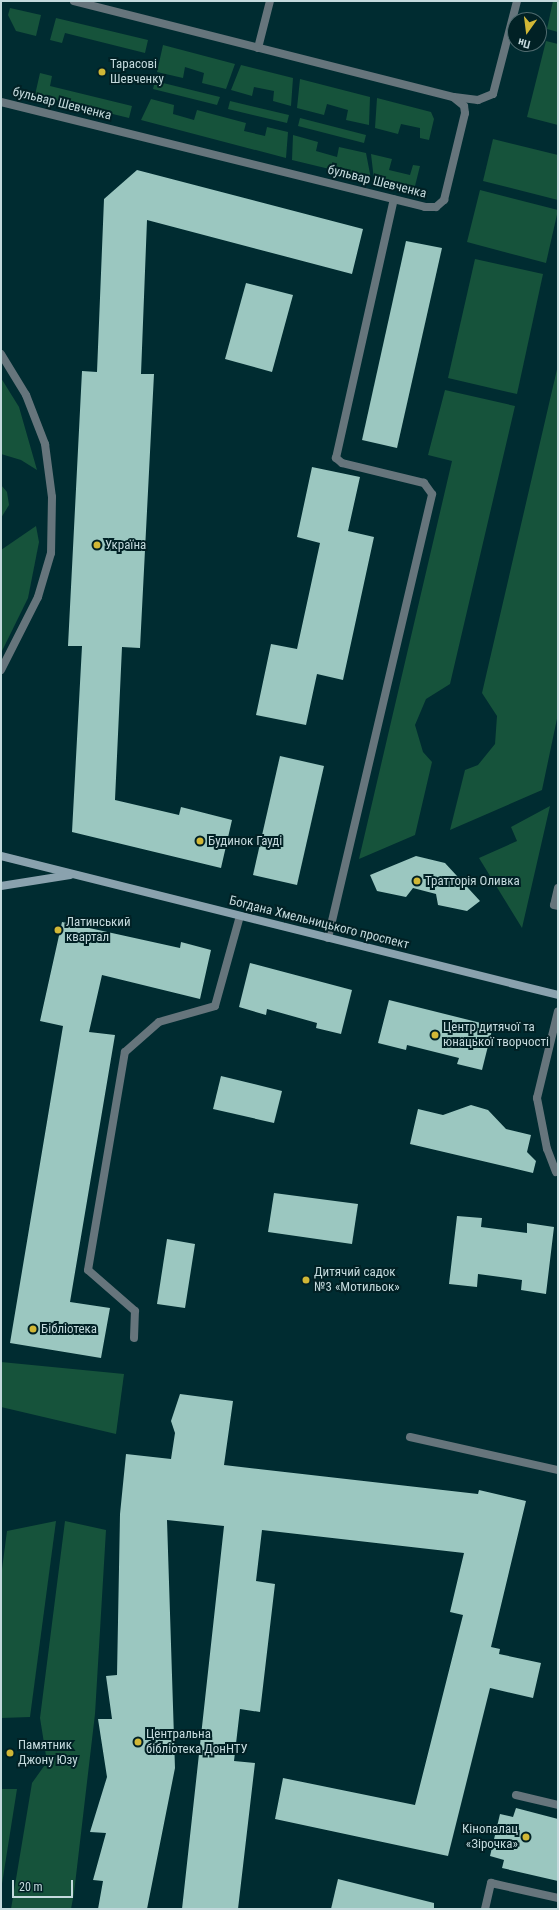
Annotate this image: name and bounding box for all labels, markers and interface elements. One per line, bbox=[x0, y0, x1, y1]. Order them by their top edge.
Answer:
north arrow bbox=[507, 12, 547, 52]
text: Пн bbox=[517, 35, 532, 51]
place label: Тарасові Шевченку bbox=[110, 57, 164, 88]
marker: Тарасові Шевченку bbox=[97, 67, 107, 77]
street label: бульвар Шевченка bbox=[11, 84, 113, 124]
street label: бульвар Шевченка bbox=[326, 162, 428, 202]
place label: Україна bbox=[105, 537, 146, 553]
marker: Україна bbox=[92, 540, 102, 550]
place label: Будинок Гауді bbox=[208, 833, 282, 849]
marker: Будинок Гауді bbox=[195, 836, 205, 846]
place label: Тратторія Оливка bbox=[425, 873, 520, 889]
marker: Тратторія Оливка bbox=[412, 876, 422, 886]
street label: Богдана Хмельницького проспект bbox=[227, 893, 411, 953]
place label: Латинський квартал bbox=[66, 915, 131, 946]
marker: Латинський квартал bbox=[53, 925, 63, 935]
place label: Центр дитячої та юнацької творчості bbox=[443, 1020, 549, 1051]
marker: Центр дитячої та юнацької творчості bbox=[430, 1030, 440, 1040]
place label: Дитячий садок №3 «Мотильок» bbox=[314, 1265, 400, 1296]
marker: Дитячий садок №3 «Мотильок» bbox=[301, 1275, 311, 1285]
place label: Бібліотека bbox=[41, 1321, 97, 1337]
marker: Бібліотека bbox=[28, 1324, 38, 1334]
place label: Центральна бібліотека ДонНТУ bbox=[146, 1727, 248, 1758]
marker: Центральна бібліотека ДонНТУ bbox=[133, 1737, 143, 1747]
place label: Памятник Джону Юзу bbox=[18, 1738, 78, 1769]
marker: Памятник Джону Юзу bbox=[5, 1748, 15, 1758]
place label: Кінопалац «Зірочка» bbox=[462, 1822, 518, 1853]
marker: Кінопалац «Зірочка» bbox=[521, 1832, 531, 1842]
scale bar bbox=[14, 1872, 75, 1898]
text: 20 m bbox=[19, 1880, 43, 1894]

